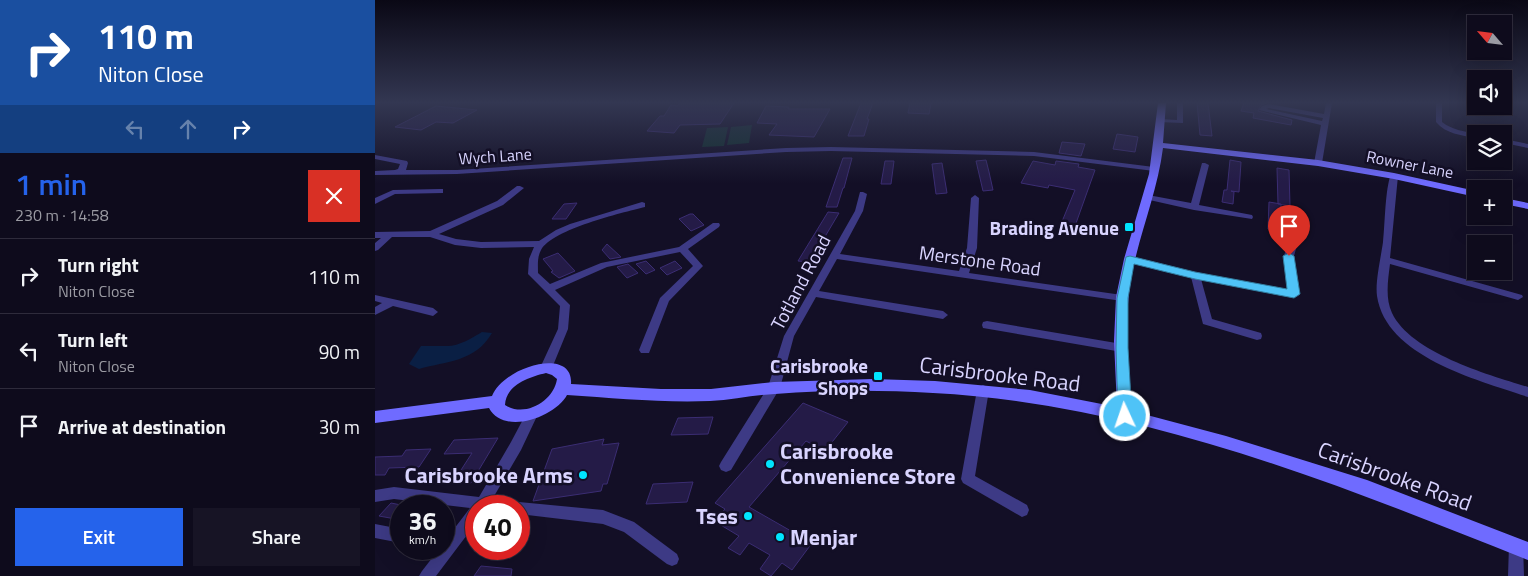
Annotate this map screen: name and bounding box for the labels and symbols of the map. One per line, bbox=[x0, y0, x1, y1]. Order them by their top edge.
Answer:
north arrow bbox=[1467, 15, 1513, 60]
street label: Wych Lane bbox=[458, 141, 532, 171]
street label: Rowner Lane bbox=[1364, 144, 1456, 184]
pin bbox=[1268, 205, 1310, 256]
place label: Brading Avenue bbox=[990, 213, 1119, 242]
marker: Brading Avenue bbox=[1123, 221, 1135, 233]
street label: Totland Road bbox=[763, 229, 837, 335]
street label: Merstone Road bbox=[917, 237, 1043, 283]
street label: Carisbrooke Road bbox=[918, 347, 1082, 401]
place label: Carisbrooke Shops bbox=[770, 351, 868, 402]
marker: Carisbrooke Shops bbox=[872, 370, 884, 382]
position arrow bbox=[1098, 389, 1150, 441]
street label: Carisbrooke Road bbox=[1313, 432, 1477, 520]
place label: Carisbrooke Convenience Store bbox=[780, 434, 956, 493]
place label: Carisbrooke Arms bbox=[405, 458, 573, 492]
marker: Carisbrooke Convenience Store bbox=[764, 458, 776, 470]
marker: Carisbrooke Arms bbox=[577, 469, 589, 481]
speed limit sign: 40 bbox=[465, 495, 530, 560]
place label: Tses bbox=[696, 499, 738, 533]
marker: Tses bbox=[742, 510, 754, 522]
place label: Menjar bbox=[790, 520, 857, 554]
marker: Menjar bbox=[774, 531, 786, 543]

